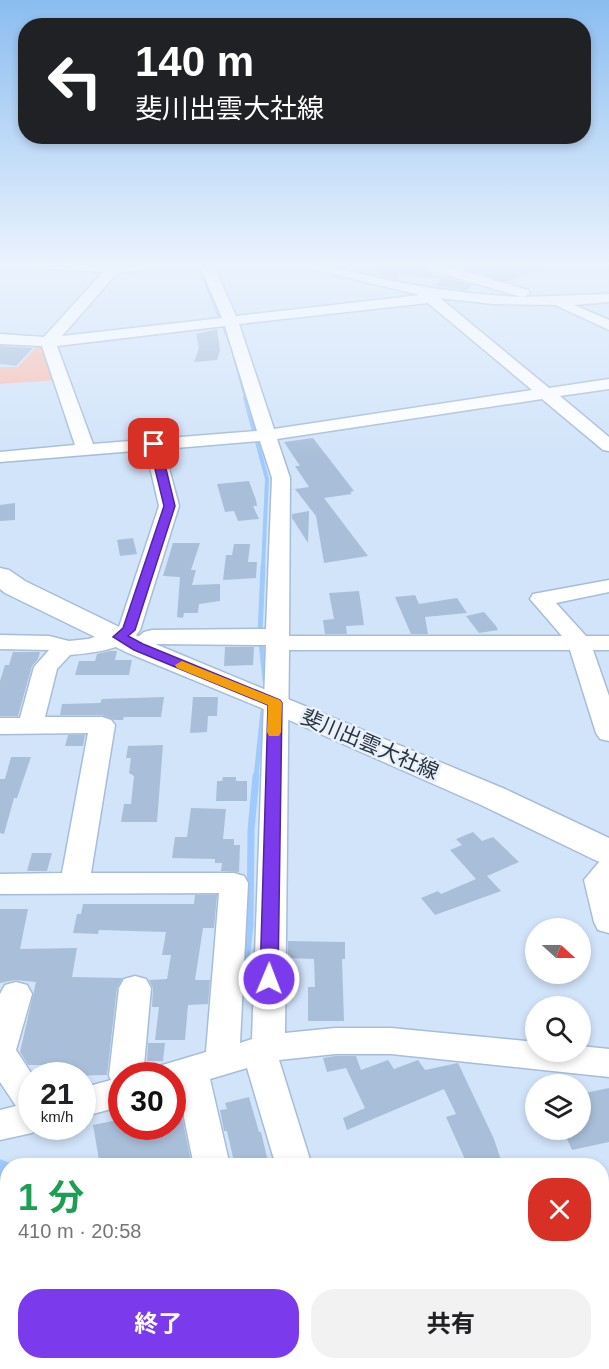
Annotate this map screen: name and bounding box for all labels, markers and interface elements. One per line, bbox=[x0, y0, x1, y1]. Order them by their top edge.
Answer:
text: 140 m bbox=[135, 38, 254, 85]
icon: left bbox=[36, 42, 114, 120]
text: 斐川出雲大社線 bbox=[135, 94, 324, 124]
pin bbox=[128, 418, 179, 469]
icon: arrive bbox=[137, 427, 170, 460]
street label: 斐川出雲大社線 bbox=[298, 705, 442, 783]
north arrow bbox=[525, 918, 591, 984]
map controls bbox=[525, 918, 591, 1140]
position arrow bbox=[237, 947, 301, 1011]
button: search bbox=[525, 996, 591, 1062]
speed limit sign: 30 bbox=[108, 1062, 186, 1140]
button: layers bbox=[525, 1074, 591, 1140]
text: 21 bbox=[40, 1077, 74, 1110]
text: km/h bbox=[41, 1108, 73, 1125]
text: 1 分 bbox=[18, 1177, 84, 1218]
button: close bbox=[528, 1178, 591, 1241]
text: 410 m · 20:58 bbox=[18, 1220, 141, 1242]
button: 終了 bbox=[18, 1289, 299, 1358]
button: 共有 bbox=[311, 1289, 591, 1358]

